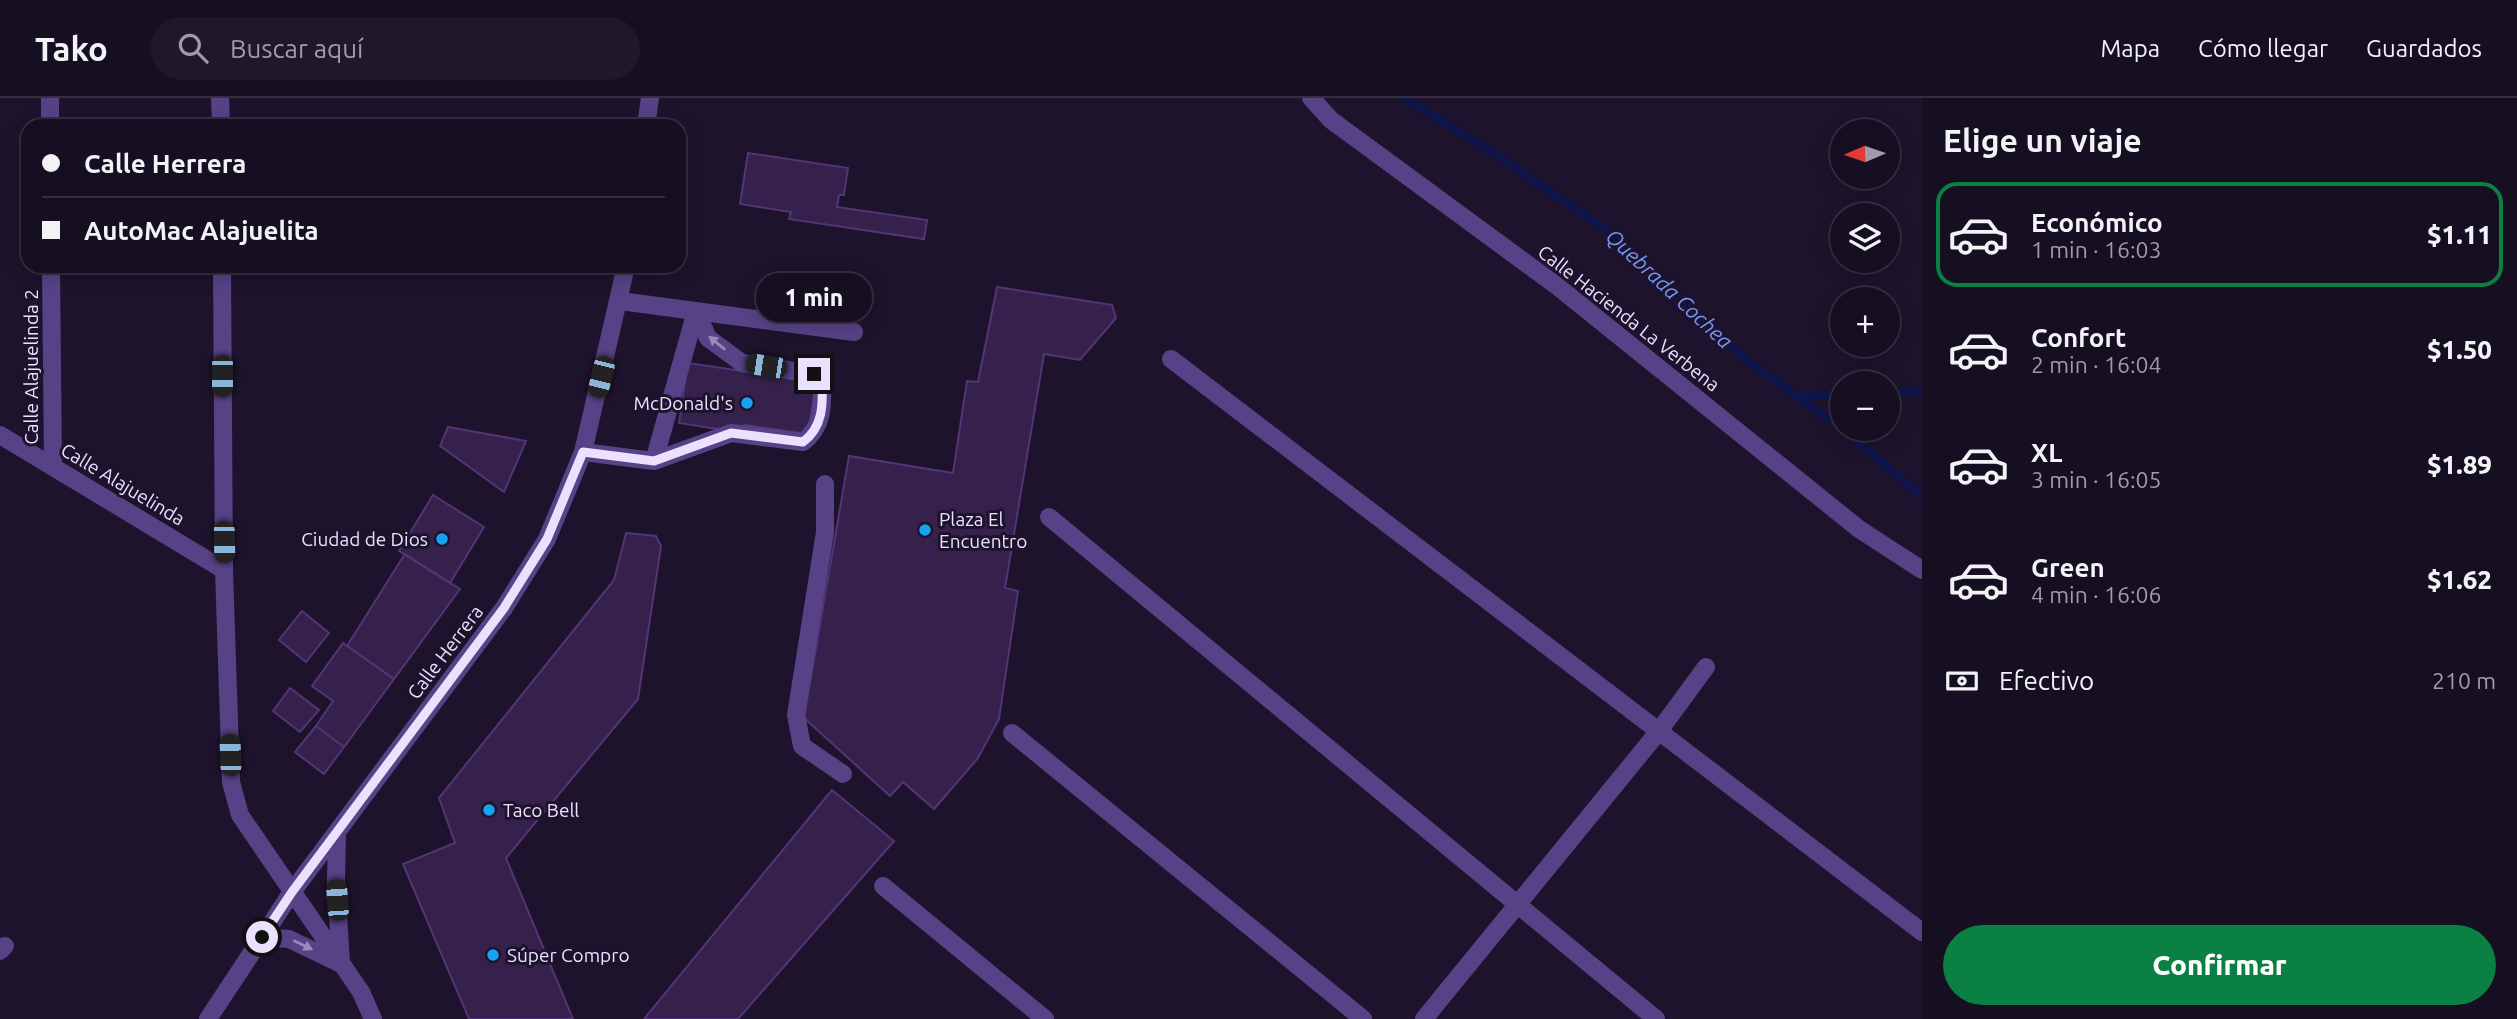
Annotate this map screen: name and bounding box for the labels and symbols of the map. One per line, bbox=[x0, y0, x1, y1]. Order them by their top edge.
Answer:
north arrow bbox=[1830, 119, 1900, 189]
water label: Quebrada Cochea bbox=[1601, 224, 1738, 354]
street label: Calle Hacienda La Verbena bbox=[1534, 240, 1724, 396]
callout: 1 min bbox=[756, 272, 872, 322]
street label: Calle Alajuelinda 2 bbox=[20, 289, 42, 445]
one-way arrow bbox=[708, 336, 725, 351]
car bbox=[744, 352, 789, 380]
car bbox=[586, 354, 617, 400]
car bbox=[212, 355, 233, 397]
route end bbox=[798, 358, 830, 390]
place label: McDonald's bbox=[634, 392, 733, 414]
marker: McDonald's bbox=[739, 395, 755, 411]
street label: Calle Alajuelinda bbox=[57, 438, 189, 530]
place label: Plaza El Encuentro bbox=[939, 508, 1027, 552]
car bbox=[214, 521, 235, 563]
marker: Plaza El Encuentro bbox=[917, 522, 933, 538]
place label: Ciudad de Dios bbox=[301, 528, 428, 550]
marker: Ciudad de Dios bbox=[434, 531, 450, 547]
street label: Calle Herrera bbox=[403, 601, 487, 703]
car bbox=[219, 734, 242, 776]
place label: Taco Bell bbox=[503, 799, 579, 821]
marker: Taco Bell bbox=[481, 802, 497, 818]
car bbox=[326, 878, 349, 922]
route start bbox=[246, 921, 278, 953]
one-way arrow bbox=[293, 940, 313, 951]
place label: Súper Compro bbox=[507, 944, 630, 966]
marker: Súper Compro bbox=[485, 947, 501, 963]

